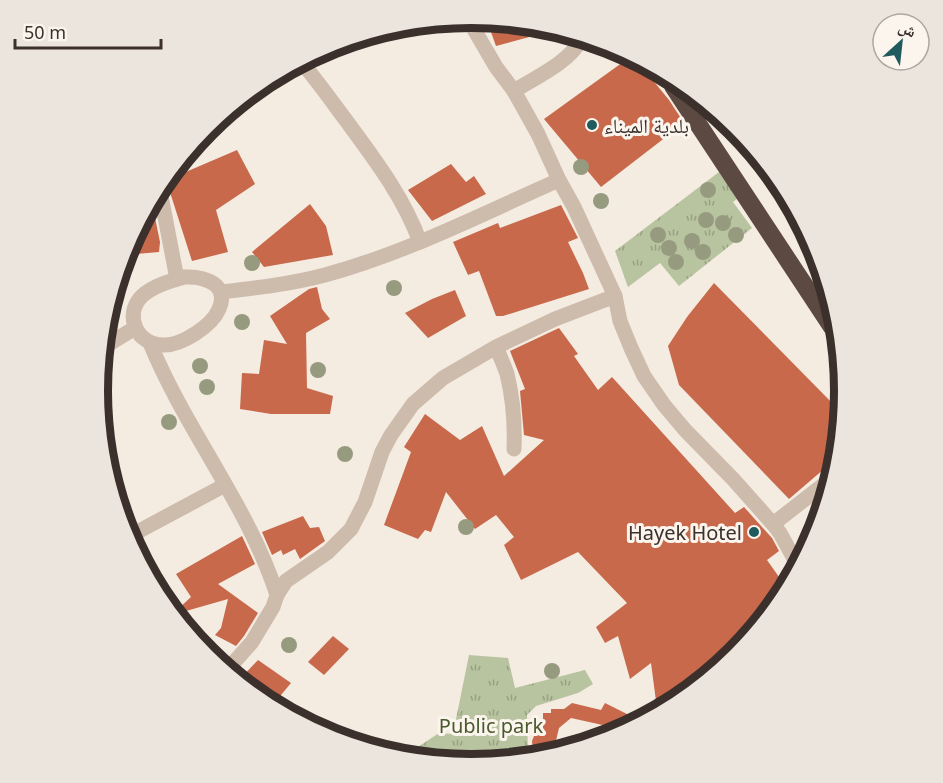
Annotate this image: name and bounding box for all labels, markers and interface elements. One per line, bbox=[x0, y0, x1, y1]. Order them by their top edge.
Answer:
scale bar bbox=[15, 12, 160, 50]
north arrow bbox=[871, 12, 931, 72]
text: ش bbox=[895, 15, 920, 42]
text: 50 m bbox=[24, 20, 66, 44]
place label: بلدية الميناء bbox=[604, 112, 689, 139]
marker: بلدية الميناء bbox=[585, 118, 599, 132]
place label: Hayek Hotel bbox=[628, 519, 742, 546]
marker: Hayek Hotel bbox=[747, 525, 761, 539]
park label: Public park bbox=[439, 712, 543, 739]

